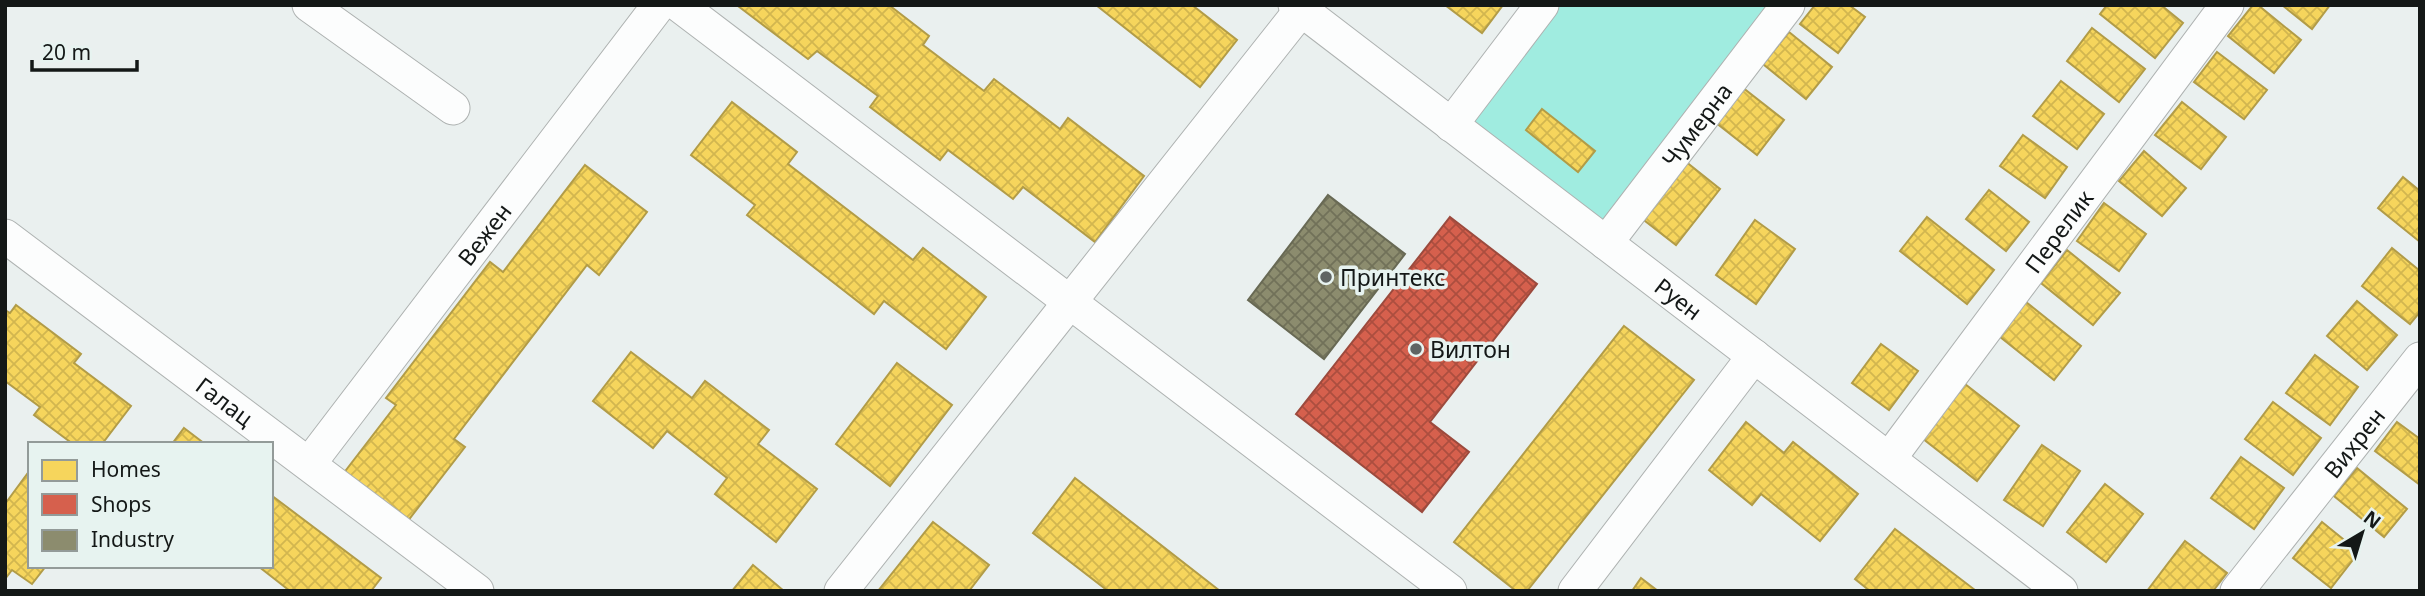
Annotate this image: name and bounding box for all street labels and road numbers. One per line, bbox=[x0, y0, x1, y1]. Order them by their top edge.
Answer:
street label: Чумерна bbox=[1654, 76, 1739, 173]
street label: Перелик bbox=[2017, 182, 2101, 279]
street label: Вежен bbox=[450, 196, 518, 272]
street label: Руен bbox=[1648, 270, 1709, 327]
street label: Галац bbox=[190, 369, 260, 433]
street label: Вихрен bbox=[2316, 401, 2392, 485]

